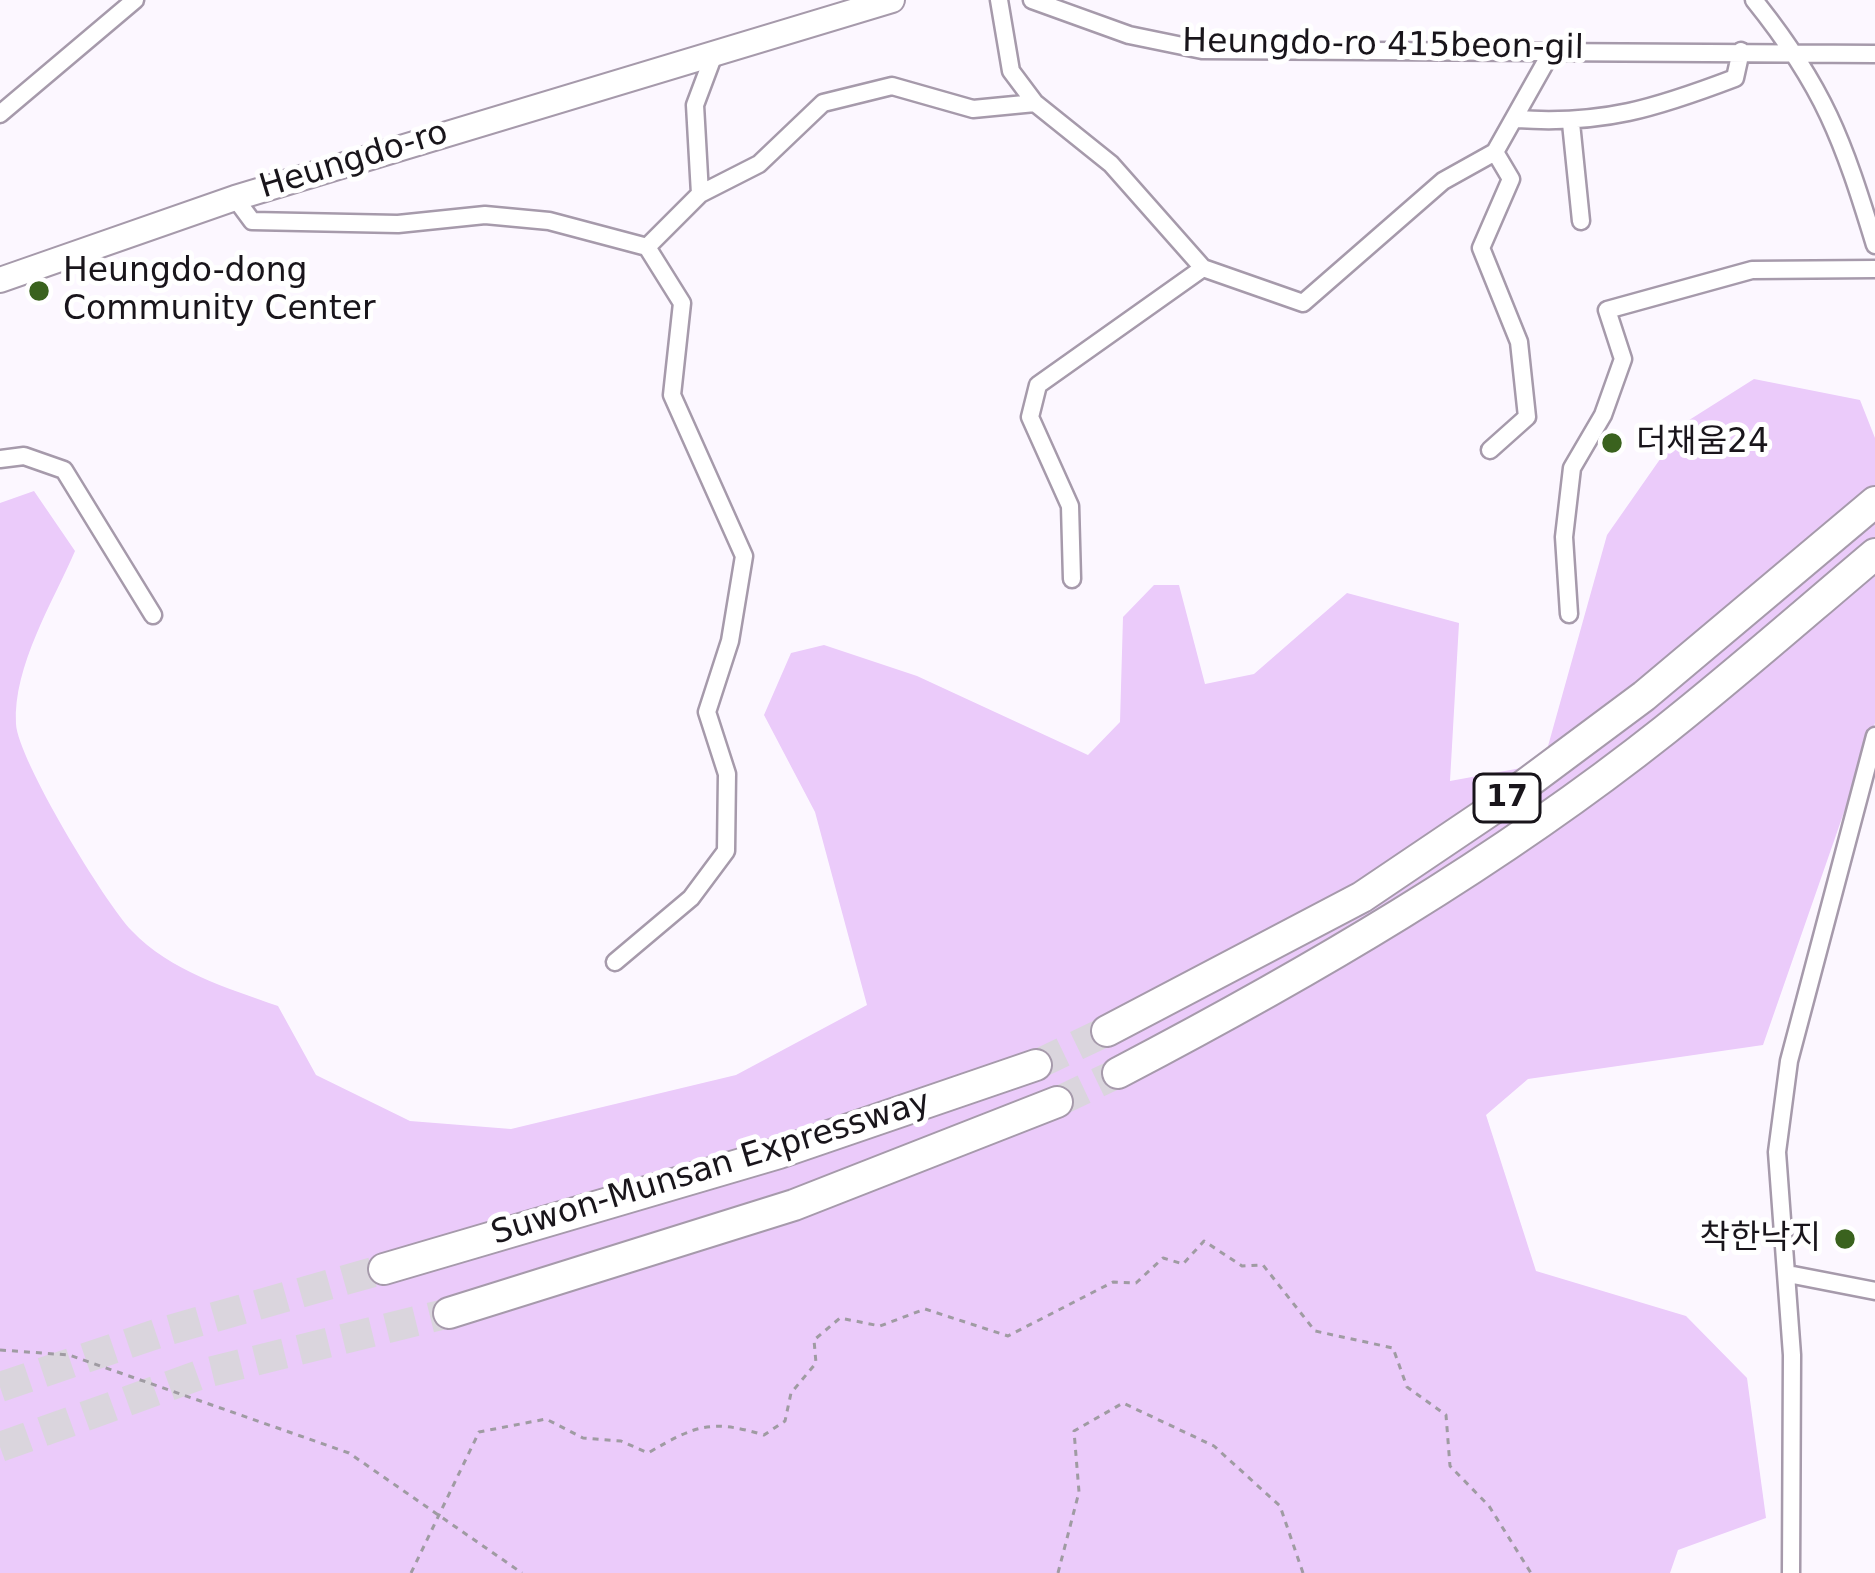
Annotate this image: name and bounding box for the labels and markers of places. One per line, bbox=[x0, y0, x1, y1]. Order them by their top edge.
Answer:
place label: Heungdo-dong Community Center bbox=[63, 252, 376, 330]
marker: Heungdo-dong Community Center bbox=[26, 278, 52, 304]
place label: 더채움24 bbox=[1636, 423, 1769, 463]
marker: 더채움24 bbox=[1599, 430, 1625, 456]
place label: 착한낙지 bbox=[1700, 1219, 1821, 1259]
marker: 착한낙지 bbox=[1832, 1226, 1858, 1252]

